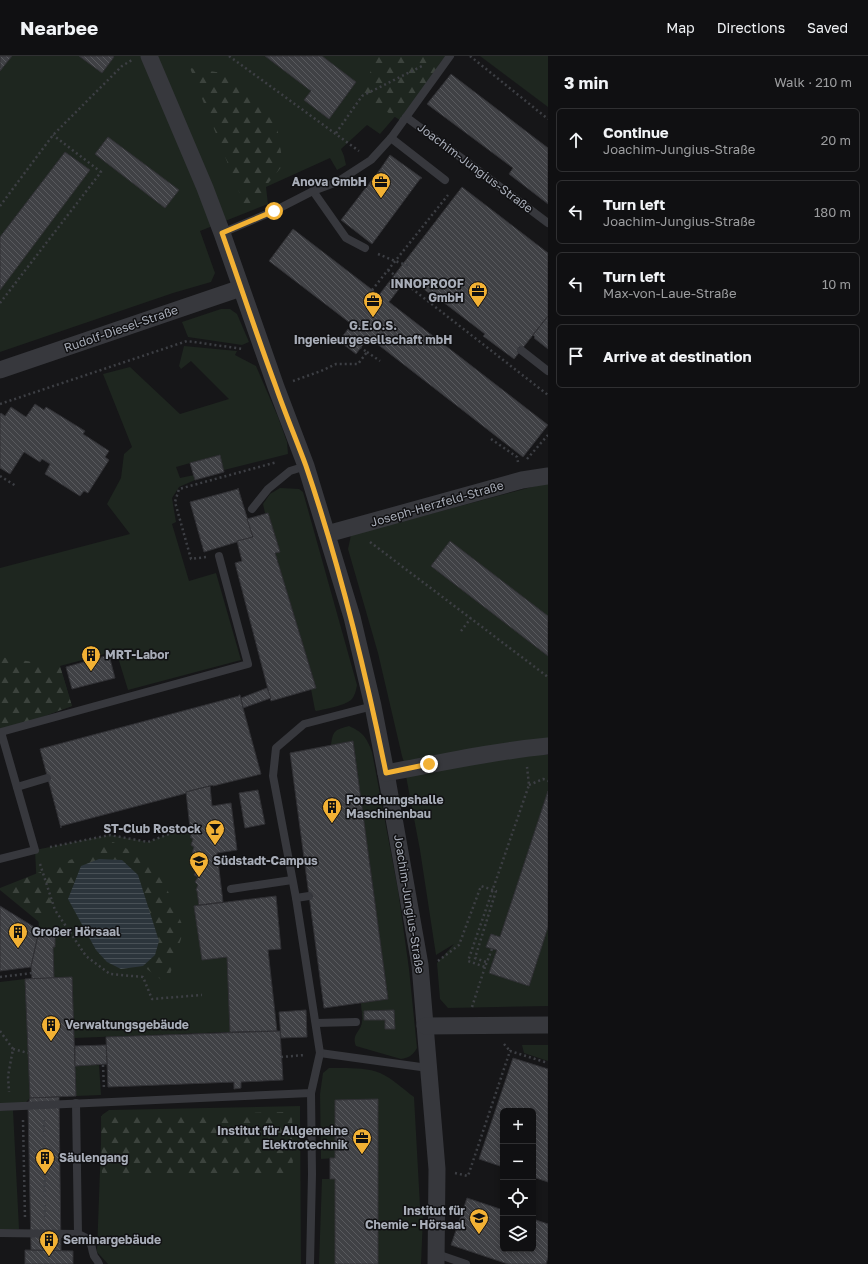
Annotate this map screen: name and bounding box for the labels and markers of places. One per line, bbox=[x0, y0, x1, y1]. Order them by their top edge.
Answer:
office icon: Anova GmbH bbox=[370, 171, 392, 199]
place label: Anova GmbH bbox=[292, 174, 367, 189]
place label: INNOPROOF GmbH bbox=[390, 276, 464, 305]
office icon: INNOPROOF GmbH bbox=[467, 280, 489, 308]
office icon: G.E.O.S. Ingenieurgesellschaft mbH bbox=[362, 290, 384, 318]
place label: G.E.O.S. Ingenieurgesellschaft mbH bbox=[294, 318, 452, 347]
building icon: MRT-Labor bbox=[80, 644, 102, 672]
place label: MRT-Labor bbox=[105, 647, 169, 662]
place label: Forschungshalle Maschinenbau bbox=[346, 792, 444, 821]
building icon: Forschungshalle Maschinenbau bbox=[321, 796, 343, 824]
bar icon: ST-Club Rostock bbox=[204, 818, 226, 846]
place label: ST-Club Rostock bbox=[103, 821, 201, 836]
school or university icon: Südstadt-Campus bbox=[188, 850, 210, 878]
place label: Südstadt-Campus bbox=[213, 853, 318, 868]
building icon: Großer Hörsaal bbox=[7, 921, 29, 949]
place label: Großer Hörsaal bbox=[32, 924, 120, 939]
building icon: Verwaltungsgebäude bbox=[40, 1014, 62, 1042]
place label: Verwaltungsgebäude bbox=[65, 1017, 189, 1032]
place label: Institut für Allgemeine Elektrotechnik bbox=[217, 1123, 348, 1152]
office icon: Institut für Allgemeine Elektrotechnik bbox=[351, 1127, 373, 1155]
building icon: Säulengang bbox=[34, 1147, 56, 1175]
place label: Säulengang bbox=[59, 1150, 128, 1165]
place label: Institut für Chemie - Hörsaal bbox=[365, 1203, 465, 1232]
school or university icon: Institut für Chemie - Hörsaal bbox=[468, 1207, 490, 1235]
building icon: Seminargebäude bbox=[38, 1229, 60, 1257]
place label: Seminargebäude bbox=[63, 1232, 161, 1247]

